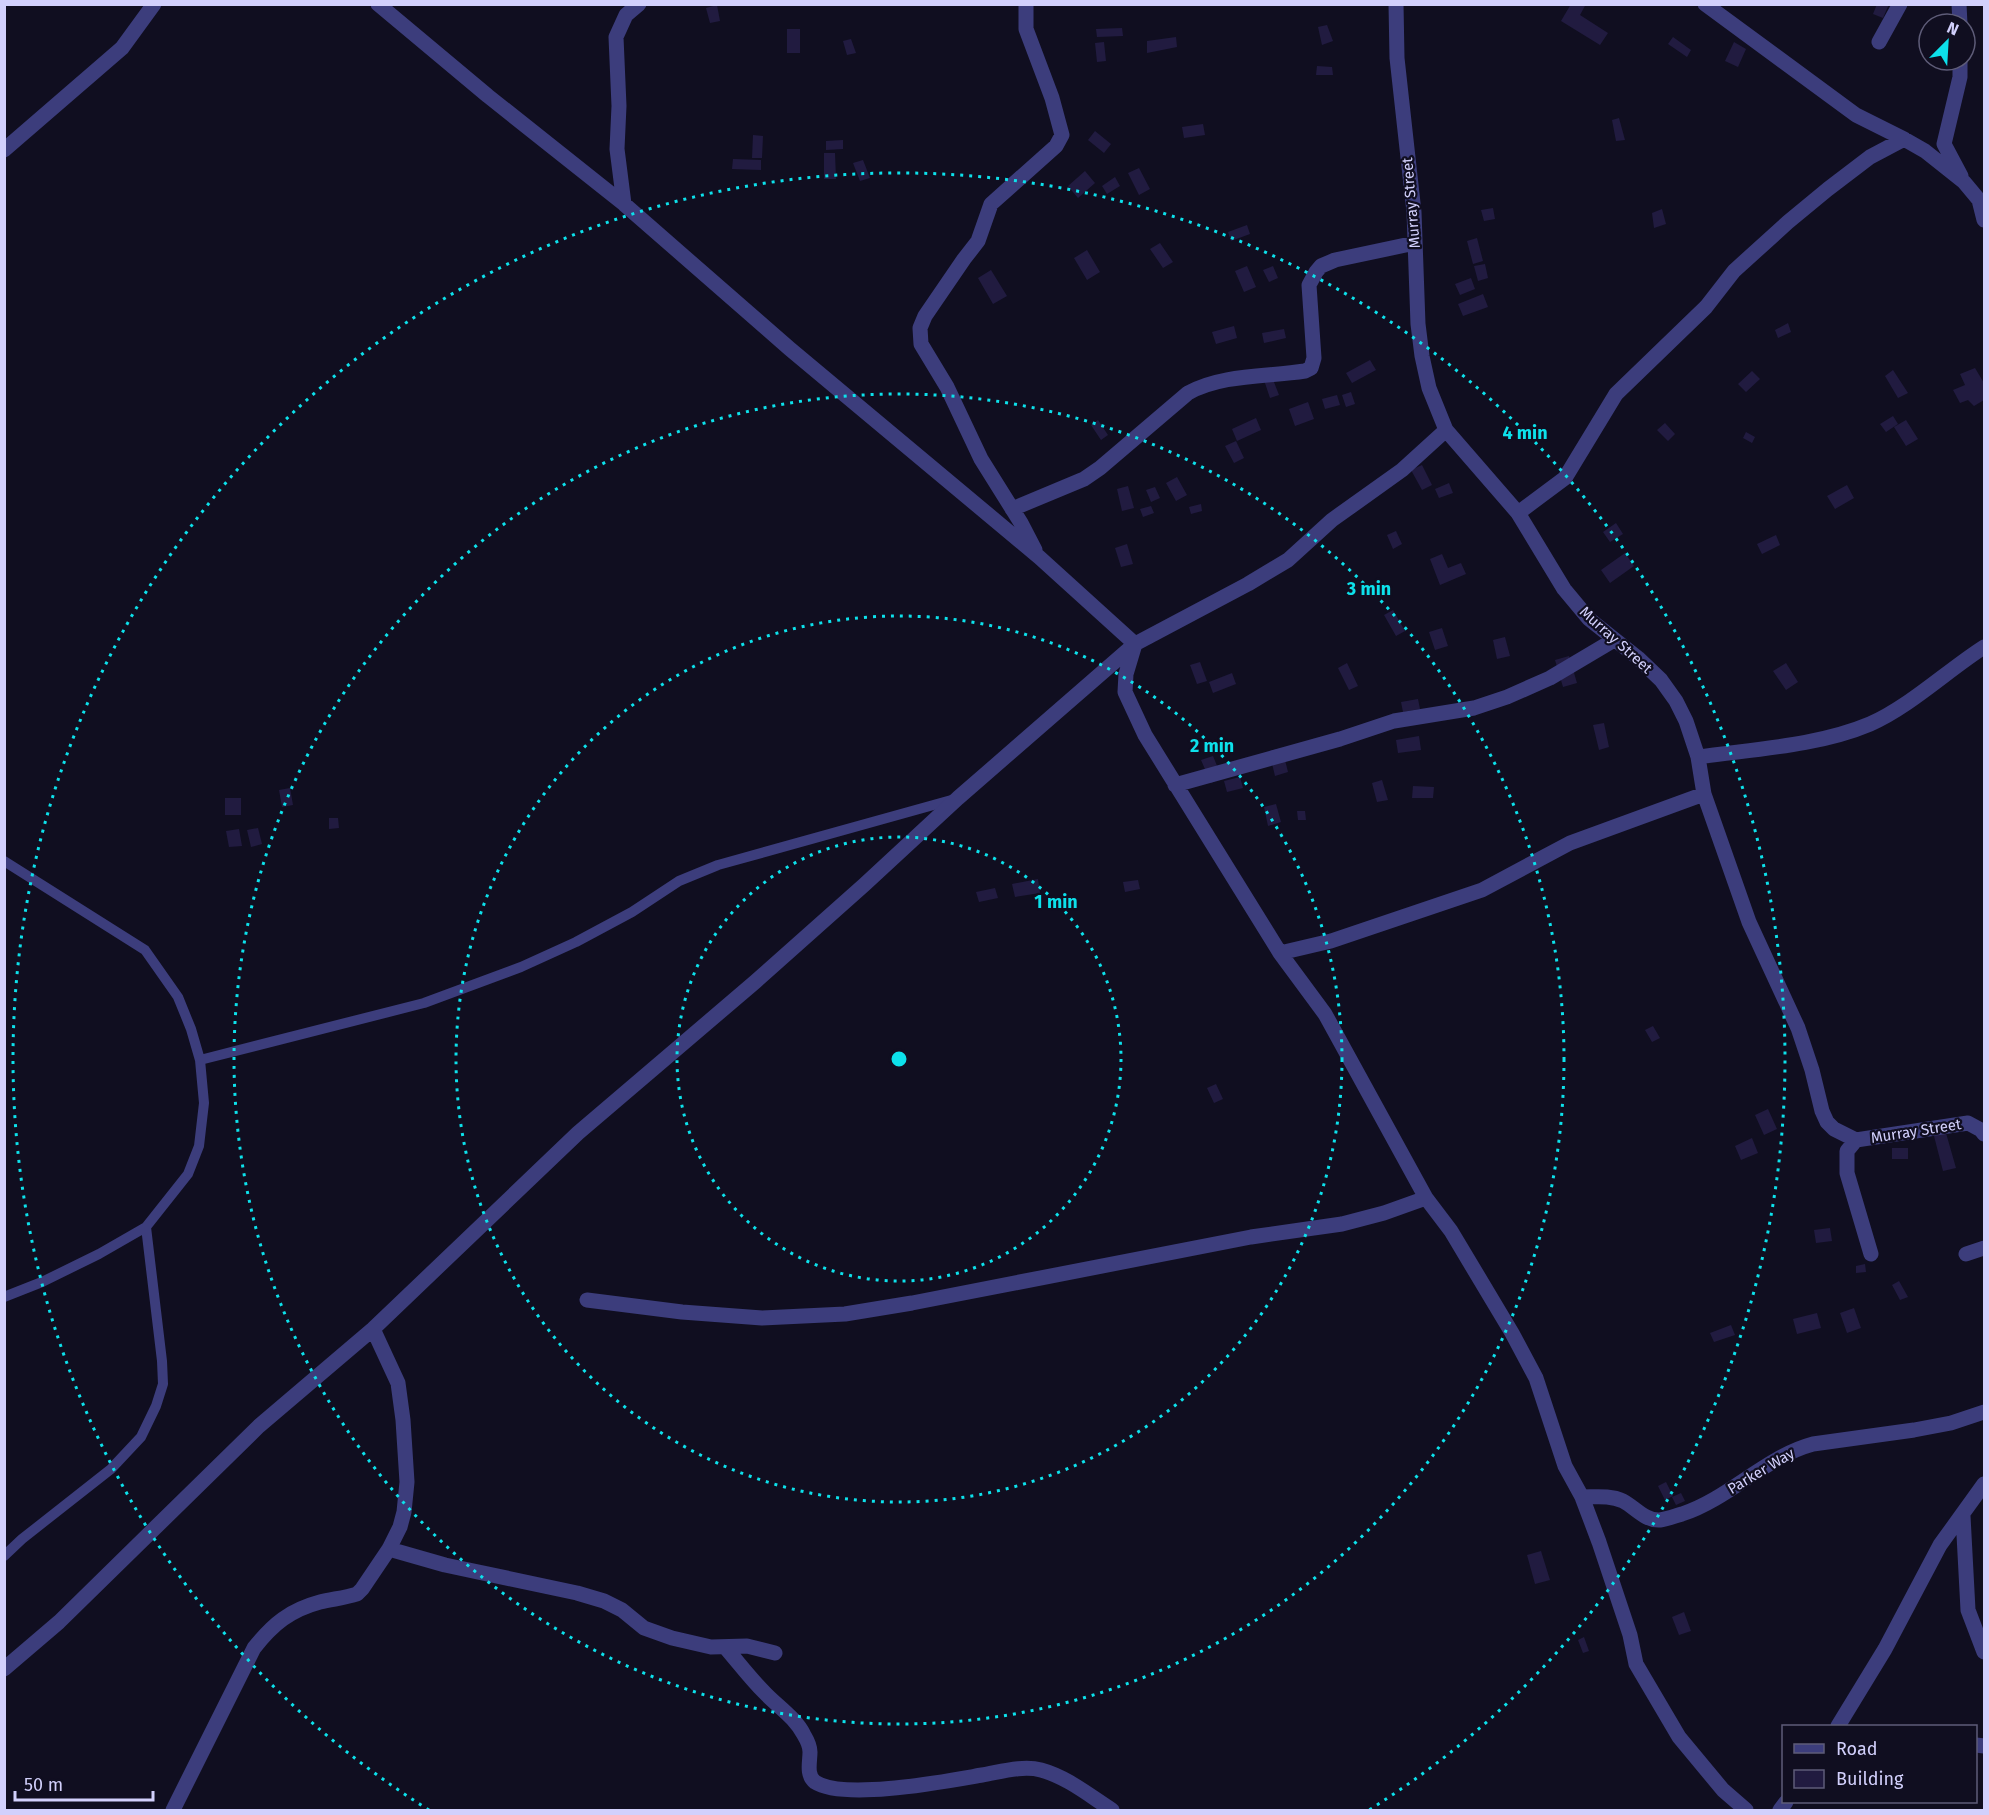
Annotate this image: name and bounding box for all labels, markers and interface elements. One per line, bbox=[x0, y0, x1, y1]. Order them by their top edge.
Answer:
north arrow bbox=[1917, 12, 1977, 72]
text: N bbox=[1944, 18, 1962, 40]
street label: Murray Street bbox=[1398, 156, 1424, 249]
text: 4 min bbox=[1502, 422, 1548, 444]
text: 3 min bbox=[1346, 578, 1391, 600]
street label: Murray Street bbox=[1576, 603, 1656, 678]
text: 2 min bbox=[1190, 735, 1234, 757]
text: 1 min bbox=[1034, 891, 1078, 913]
centre of rings bbox=[889, 1049, 909, 1069]
street label: Murray Street bbox=[1869, 1115, 1963, 1147]
street label: Parker Way bbox=[1724, 1444, 1798, 1498]
legend bbox=[1782, 1725, 1977, 1803]
text: Road bbox=[1836, 1738, 1878, 1760]
scale bar bbox=[15, 1764, 153, 1802]
text: Building bbox=[1836, 1768, 1904, 1790]
text: 50 m bbox=[24, 1774, 63, 1796]

